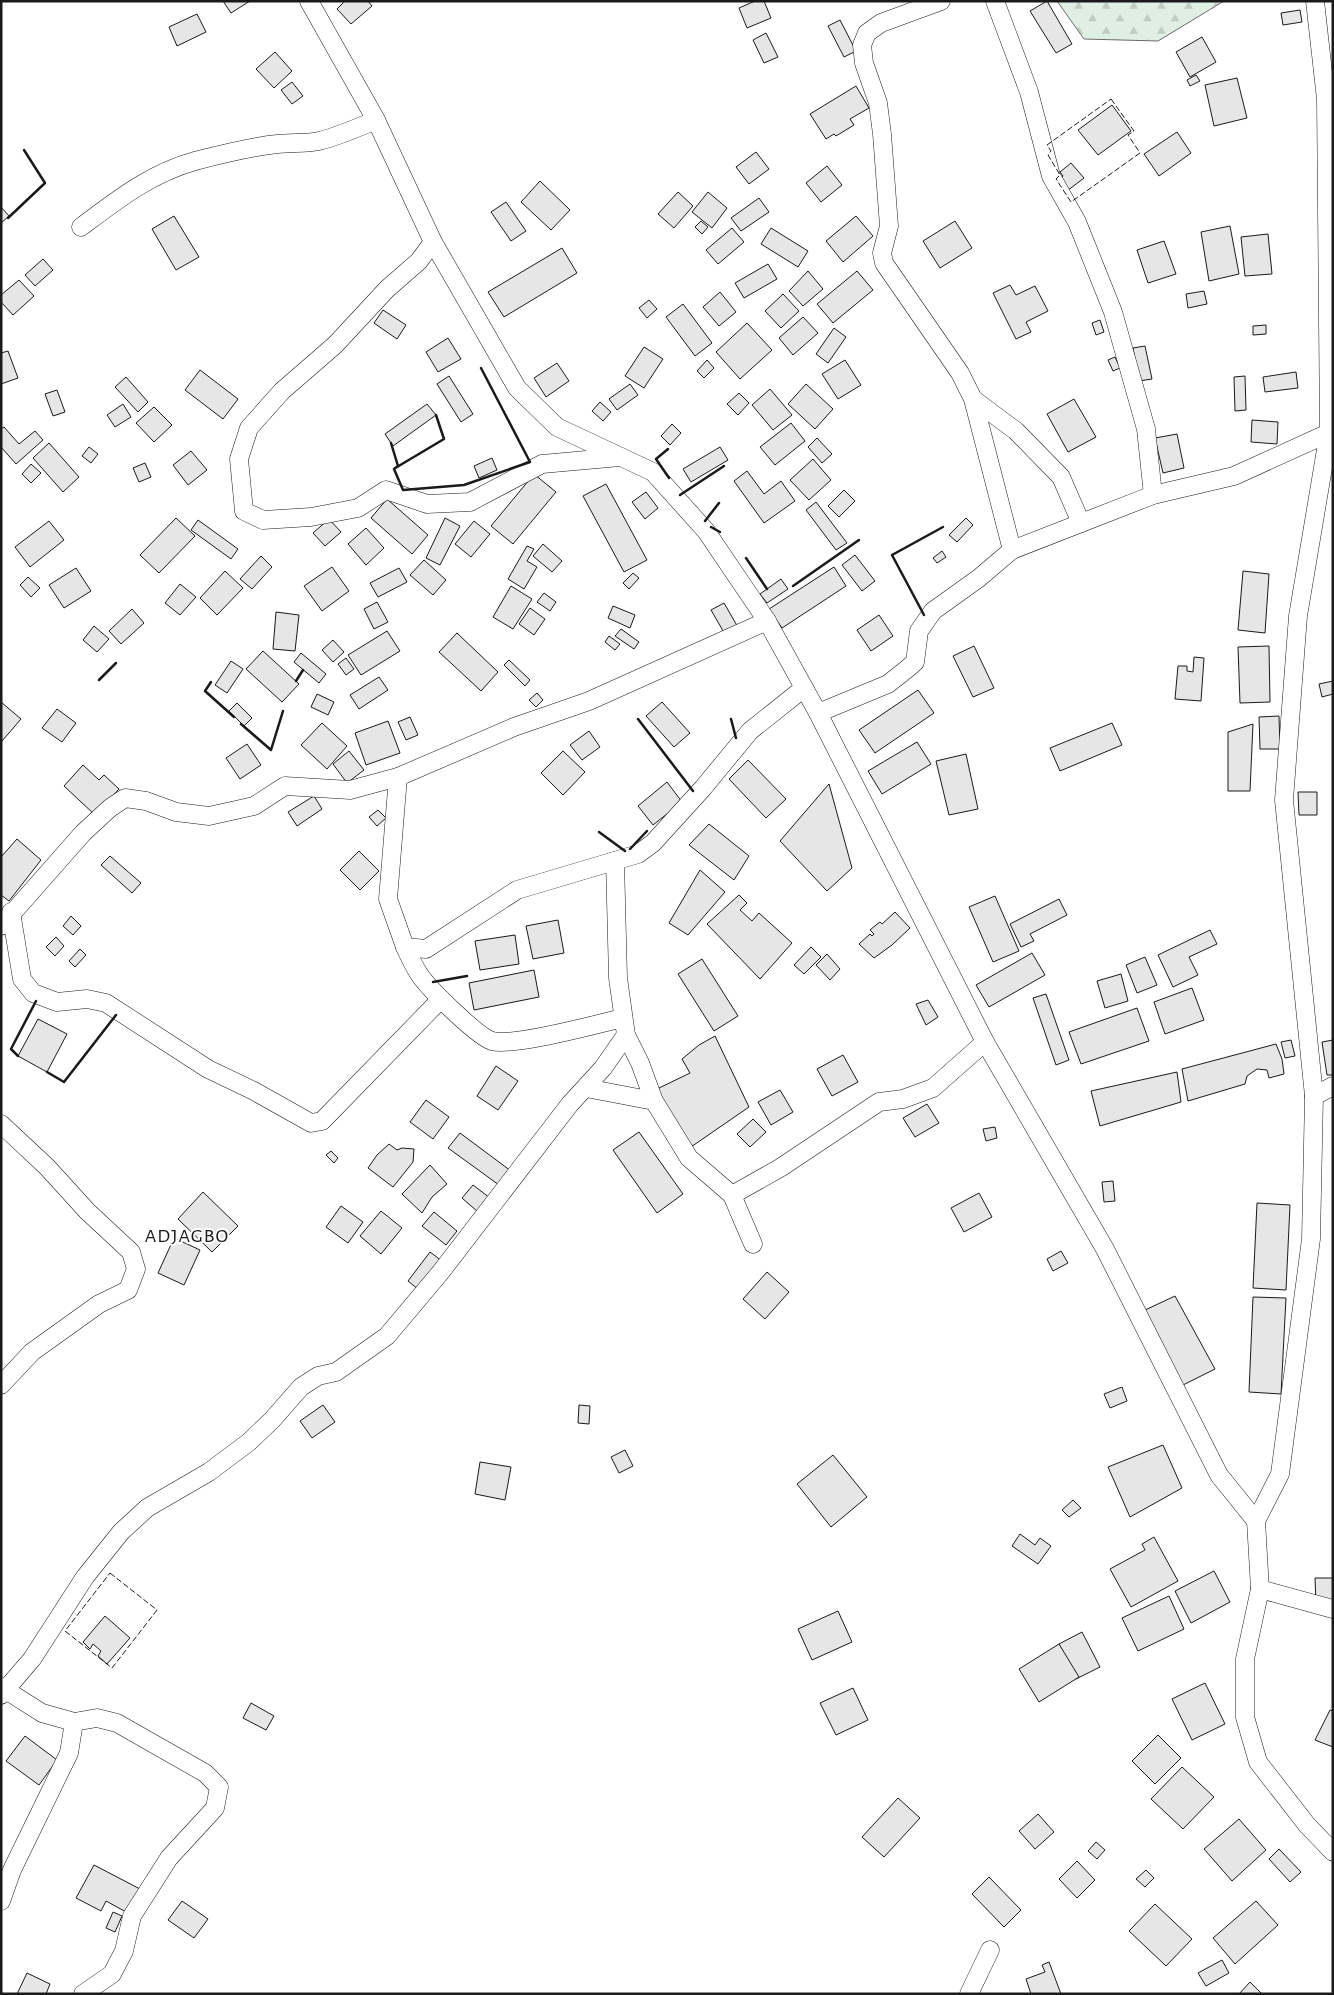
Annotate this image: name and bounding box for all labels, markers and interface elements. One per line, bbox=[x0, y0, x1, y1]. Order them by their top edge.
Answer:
district label: ADJAGBO bbox=[145, 1226, 229, 1246]

